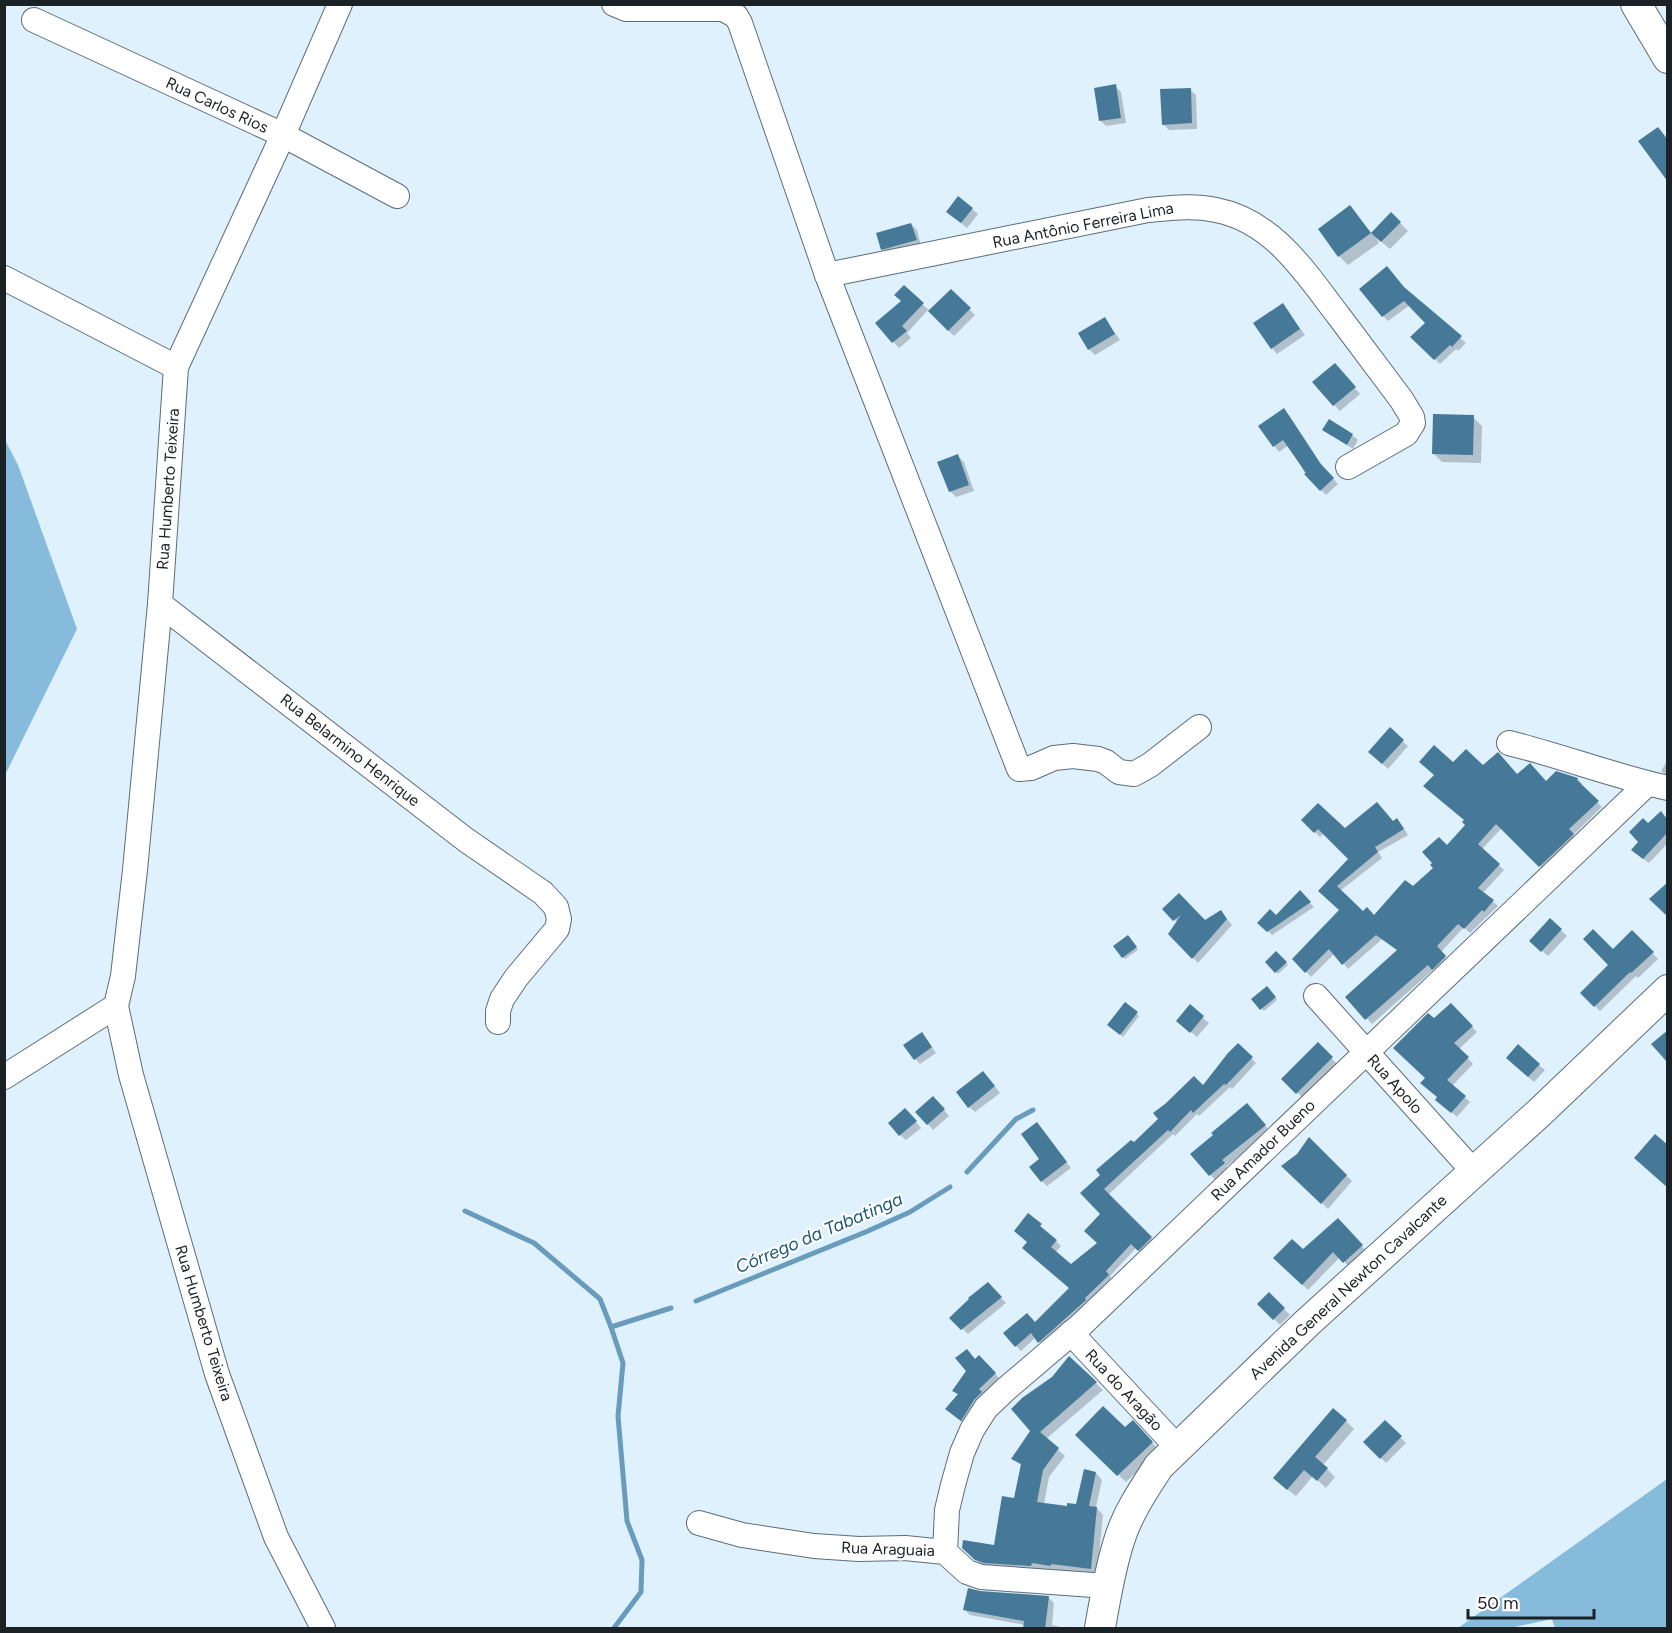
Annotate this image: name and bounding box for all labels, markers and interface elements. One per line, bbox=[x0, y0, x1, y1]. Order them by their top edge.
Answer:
street label: Rua Carlos Rios bbox=[163, 73, 271, 137]
street label: Rua Antônio Ferreira Lima bbox=[991, 198, 1175, 252]
street label: Rua Humberto Teixeira bbox=[153, 407, 183, 571]
street label: Rua Belarmino Henrique bbox=[276, 690, 424, 811]
street label: Rua Apolo bbox=[1363, 1050, 1427, 1118]
street label: Rua Amador Bueno bbox=[1207, 1095, 1319, 1205]
water label: Córrego da Tabatinga bbox=[732, 1188, 906, 1278]
street label: Avenida General Newton Cavalcante bbox=[1245, 1190, 1451, 1384]
street label: Rua Humberto Teixeira bbox=[171, 1243, 237, 1403]
street label: Rua do Aragão bbox=[1081, 1345, 1167, 1435]
street label: Rua Araguaia bbox=[841, 1538, 935, 1560]
scale bar bbox=[1468, 1582, 1594, 1620]
text: 50 m bbox=[1477, 1592, 1519, 1614]

